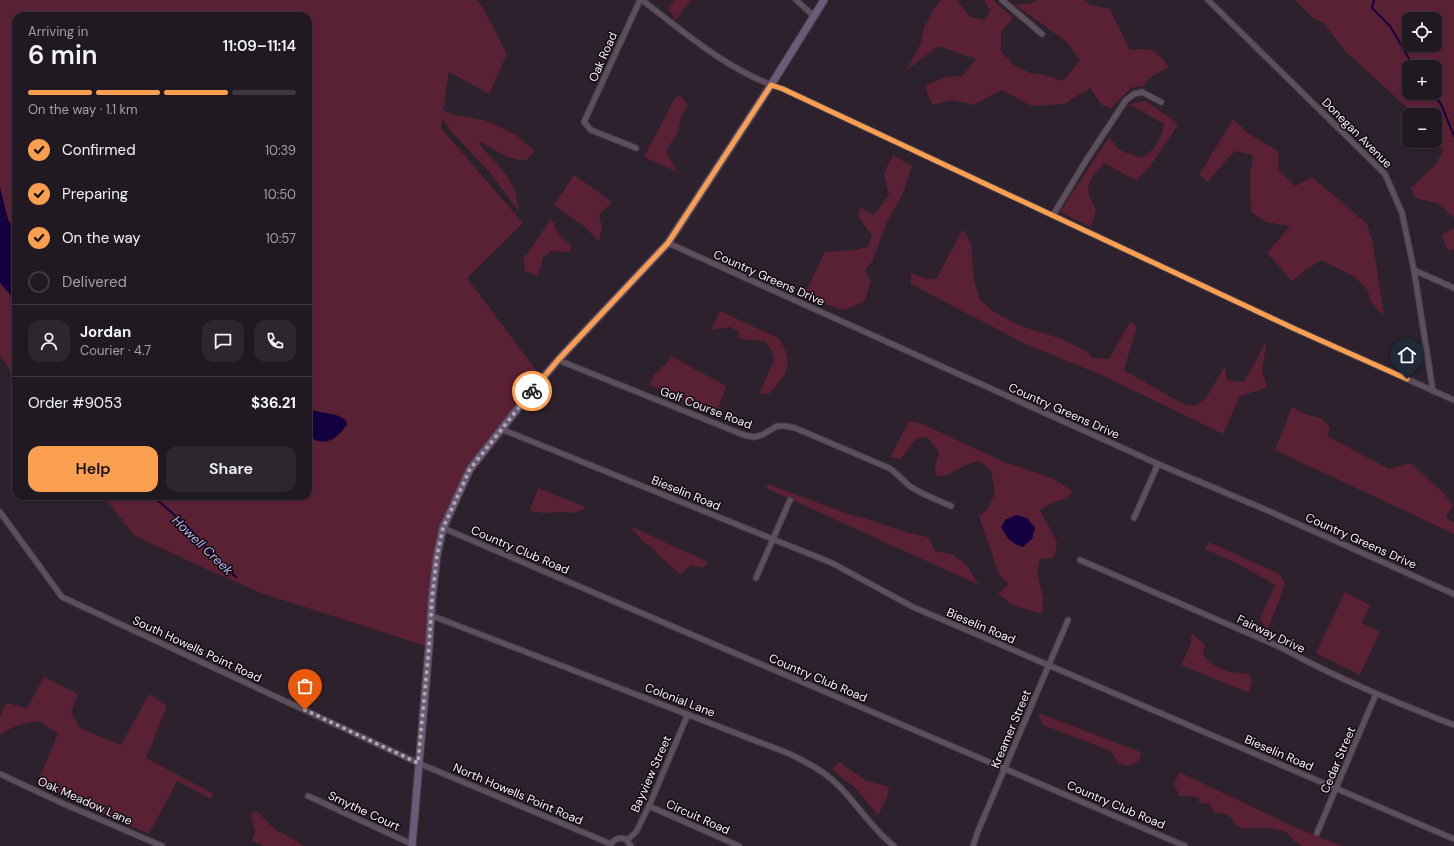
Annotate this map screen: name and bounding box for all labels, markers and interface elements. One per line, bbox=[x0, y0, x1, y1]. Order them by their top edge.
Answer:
map controls bbox=[1402, 12, 1442, 148]
button: locate bbox=[1402, 12, 1442, 52]
text: Arriving in bbox=[28, 23, 88, 40]
street label: Oak Road bbox=[585, 30, 621, 84]
text: 11:09–11:14 bbox=[223, 36, 296, 56]
text: 6 min bbox=[28, 38, 97, 72]
button: + bbox=[1402, 60, 1442, 100]
street label: Donegan Avenue bbox=[1318, 94, 1396, 172]
text: On the way · 1.1 km bbox=[28, 101, 138, 118]
button: − bbox=[1402, 108, 1442, 148]
icon: check bbox=[28, 139, 50, 161]
text: Confirmed bbox=[62, 140, 136, 160]
text: 10:39 bbox=[265, 142, 296, 159]
icon: check bbox=[28, 183, 50, 205]
text: Preparing bbox=[62, 184, 128, 204]
text: 10:50 bbox=[264, 186, 296, 203]
icon: check bbox=[28, 227, 50, 249]
text: On the way bbox=[62, 228, 141, 248]
text: 10:57 bbox=[266, 230, 296, 247]
street label: Country Greens Drive bbox=[711, 246, 827, 310]
text: Delivered bbox=[62, 272, 127, 292]
button: person bbox=[28, 320, 70, 362]
button: chat bbox=[202, 320, 244, 362]
button: phone bbox=[254, 320, 296, 362]
text: Jordan bbox=[80, 322, 131, 342]
pin bbox=[1390, 338, 1424, 379]
text: Courier · 4.7 bbox=[80, 342, 151, 359]
icon: home bbox=[1396, 344, 1418, 366]
courier bbox=[512, 371, 552, 411]
street label: Country Greens Drive bbox=[1006, 379, 1122, 443]
icon: bike bbox=[521, 380, 543, 402]
street label: Golf Course Road bbox=[658, 383, 754, 433]
text: Order #9053 bbox=[28, 393, 122, 413]
text: $36.21 bbox=[251, 393, 296, 413]
button: Help bbox=[28, 446, 158, 492]
button: Share bbox=[166, 446, 296, 492]
street label: Bieselin Road bbox=[649, 472, 723, 514]
street label: Country Greens Drive bbox=[1303, 509, 1419, 573]
water label: Howell Creek bbox=[169, 512, 237, 579]
street label: Country Club Road bbox=[468, 522, 572, 578]
street label: Bieselin Road bbox=[944, 604, 1018, 648]
street label: Fairway Drive bbox=[1234, 611, 1308, 657]
street label: South Howells Point Road bbox=[130, 612, 264, 686]
street label: Country Club Road bbox=[766, 650, 870, 706]
pin bbox=[288, 669, 322, 710]
icon: bag bbox=[294, 675, 316, 697]
street label: Colonial Lane bbox=[642, 679, 718, 721]
street label: Kreamer Street bbox=[987, 687, 1035, 771]
street label: Cedar Street bbox=[1317, 724, 1359, 796]
street label: Bieselin Road bbox=[1242, 731, 1316, 775]
street label: Bayview Street bbox=[627, 733, 675, 815]
street label: North Howells Point Road bbox=[451, 759, 585, 829]
street label: Oak Meadow Lane bbox=[35, 773, 135, 829]
street label: Country Club Road bbox=[1064, 777, 1168, 833]
street label: Smythe Court bbox=[325, 787, 403, 835]
street label: Circuit Road bbox=[664, 796, 732, 838]

